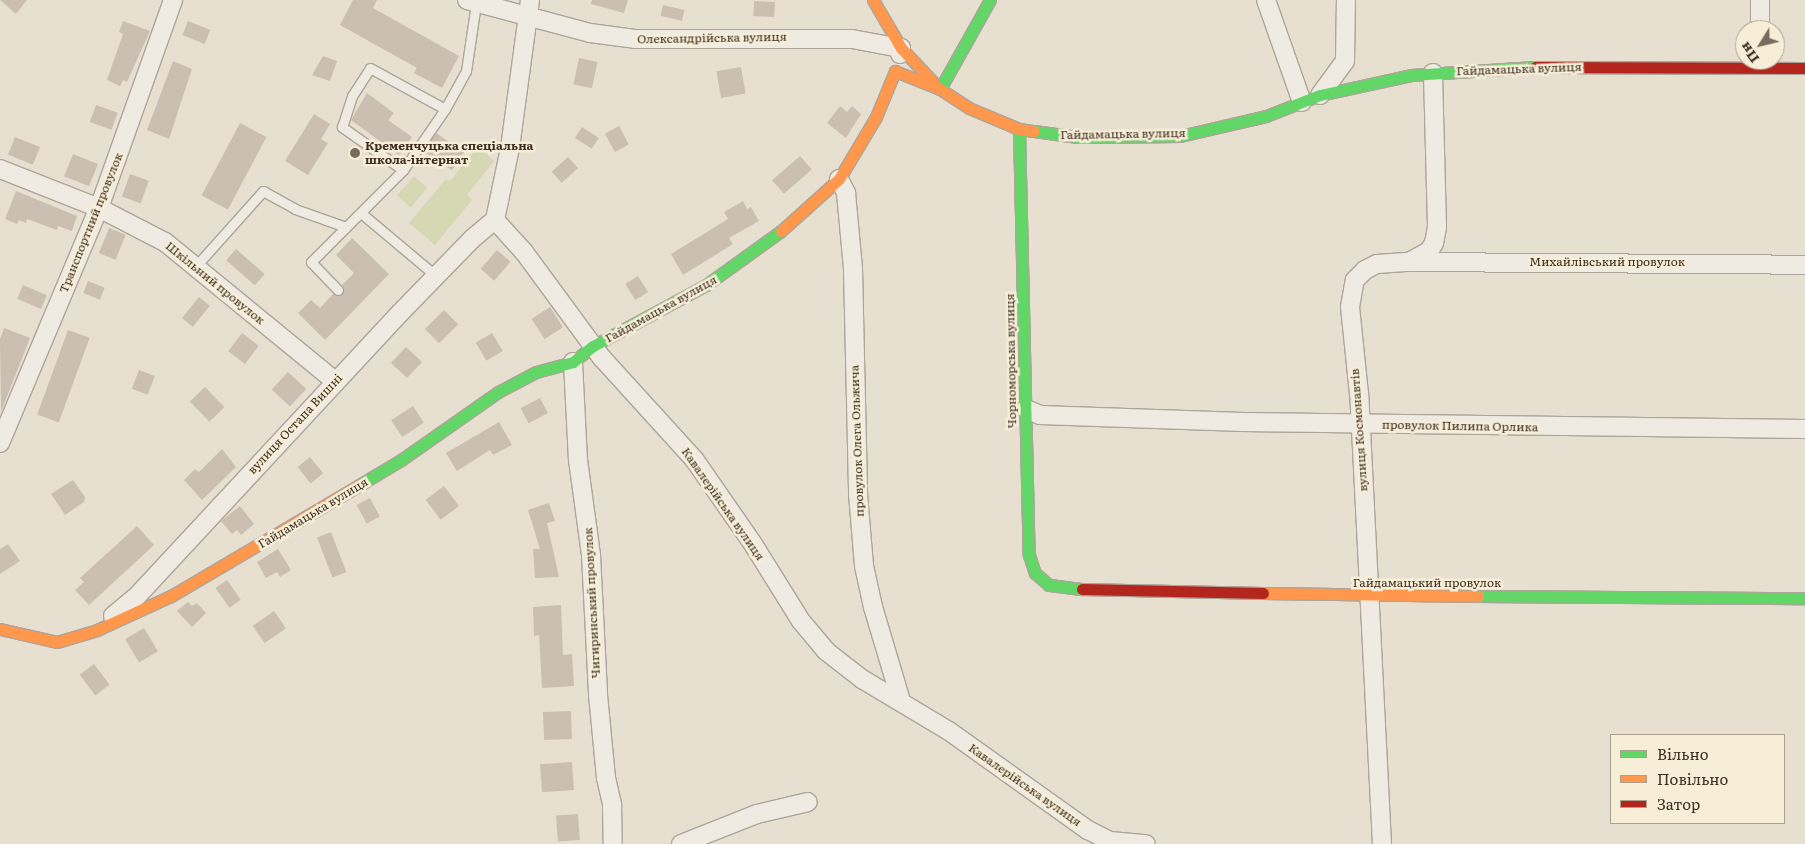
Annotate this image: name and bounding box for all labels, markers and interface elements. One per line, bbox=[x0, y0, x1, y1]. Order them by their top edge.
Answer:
north arrow bbox=[1735, 20, 1785, 70]
street label: Олександрійська вулиця bbox=[637, 29, 787, 47]
text: Пн bbox=[1734, 39, 1763, 68]
street label: Гайдамацька вулиця bbox=[1456, 60, 1582, 78]
street label: Гайдамацька вулиця bbox=[1060, 126, 1186, 142]
place label: Кременчуцька спеціальна школа-інтернат bbox=[365, 139, 534, 167]
marker: Кременчуцька спеціальна школа-інтернат bbox=[349, 147, 361, 159]
street label: Транспортний провулок bbox=[56, 151, 126, 295]
street label: Шкільний провулок bbox=[163, 239, 267, 327]
street label: Михайлівський провулок bbox=[1529, 255, 1685, 269]
street label: Гайдамацька вулиця bbox=[603, 272, 719, 346]
street label: Чорноморська вулиця bbox=[1003, 293, 1019, 429]
street label: провулок Олега Ольжича bbox=[847, 365, 867, 517]
street label: вулиця Космонавтів bbox=[1348, 368, 1370, 492]
street label: вулиця Остапа Вишні bbox=[245, 371, 345, 477]
street label: провулок Пилипа Орлика bbox=[1382, 417, 1538, 435]
street label: Кавалерійська вулиця bbox=[679, 445, 767, 563]
street label: Гайдамацька вулиця bbox=[256, 475, 370, 551]
street label: Чигиринський провулок bbox=[581, 527, 603, 679]
street label: Гайдамацький провулок bbox=[1353, 576, 1501, 590]
legend bbox=[1610, 734, 1785, 824]
street label: Кавалерійська вулиця bbox=[966, 741, 1084, 829]
text: Вільно bbox=[1657, 742, 1708, 765]
text: Повільно bbox=[1657, 767, 1728, 790]
text: Затор bbox=[1657, 792, 1700, 815]

